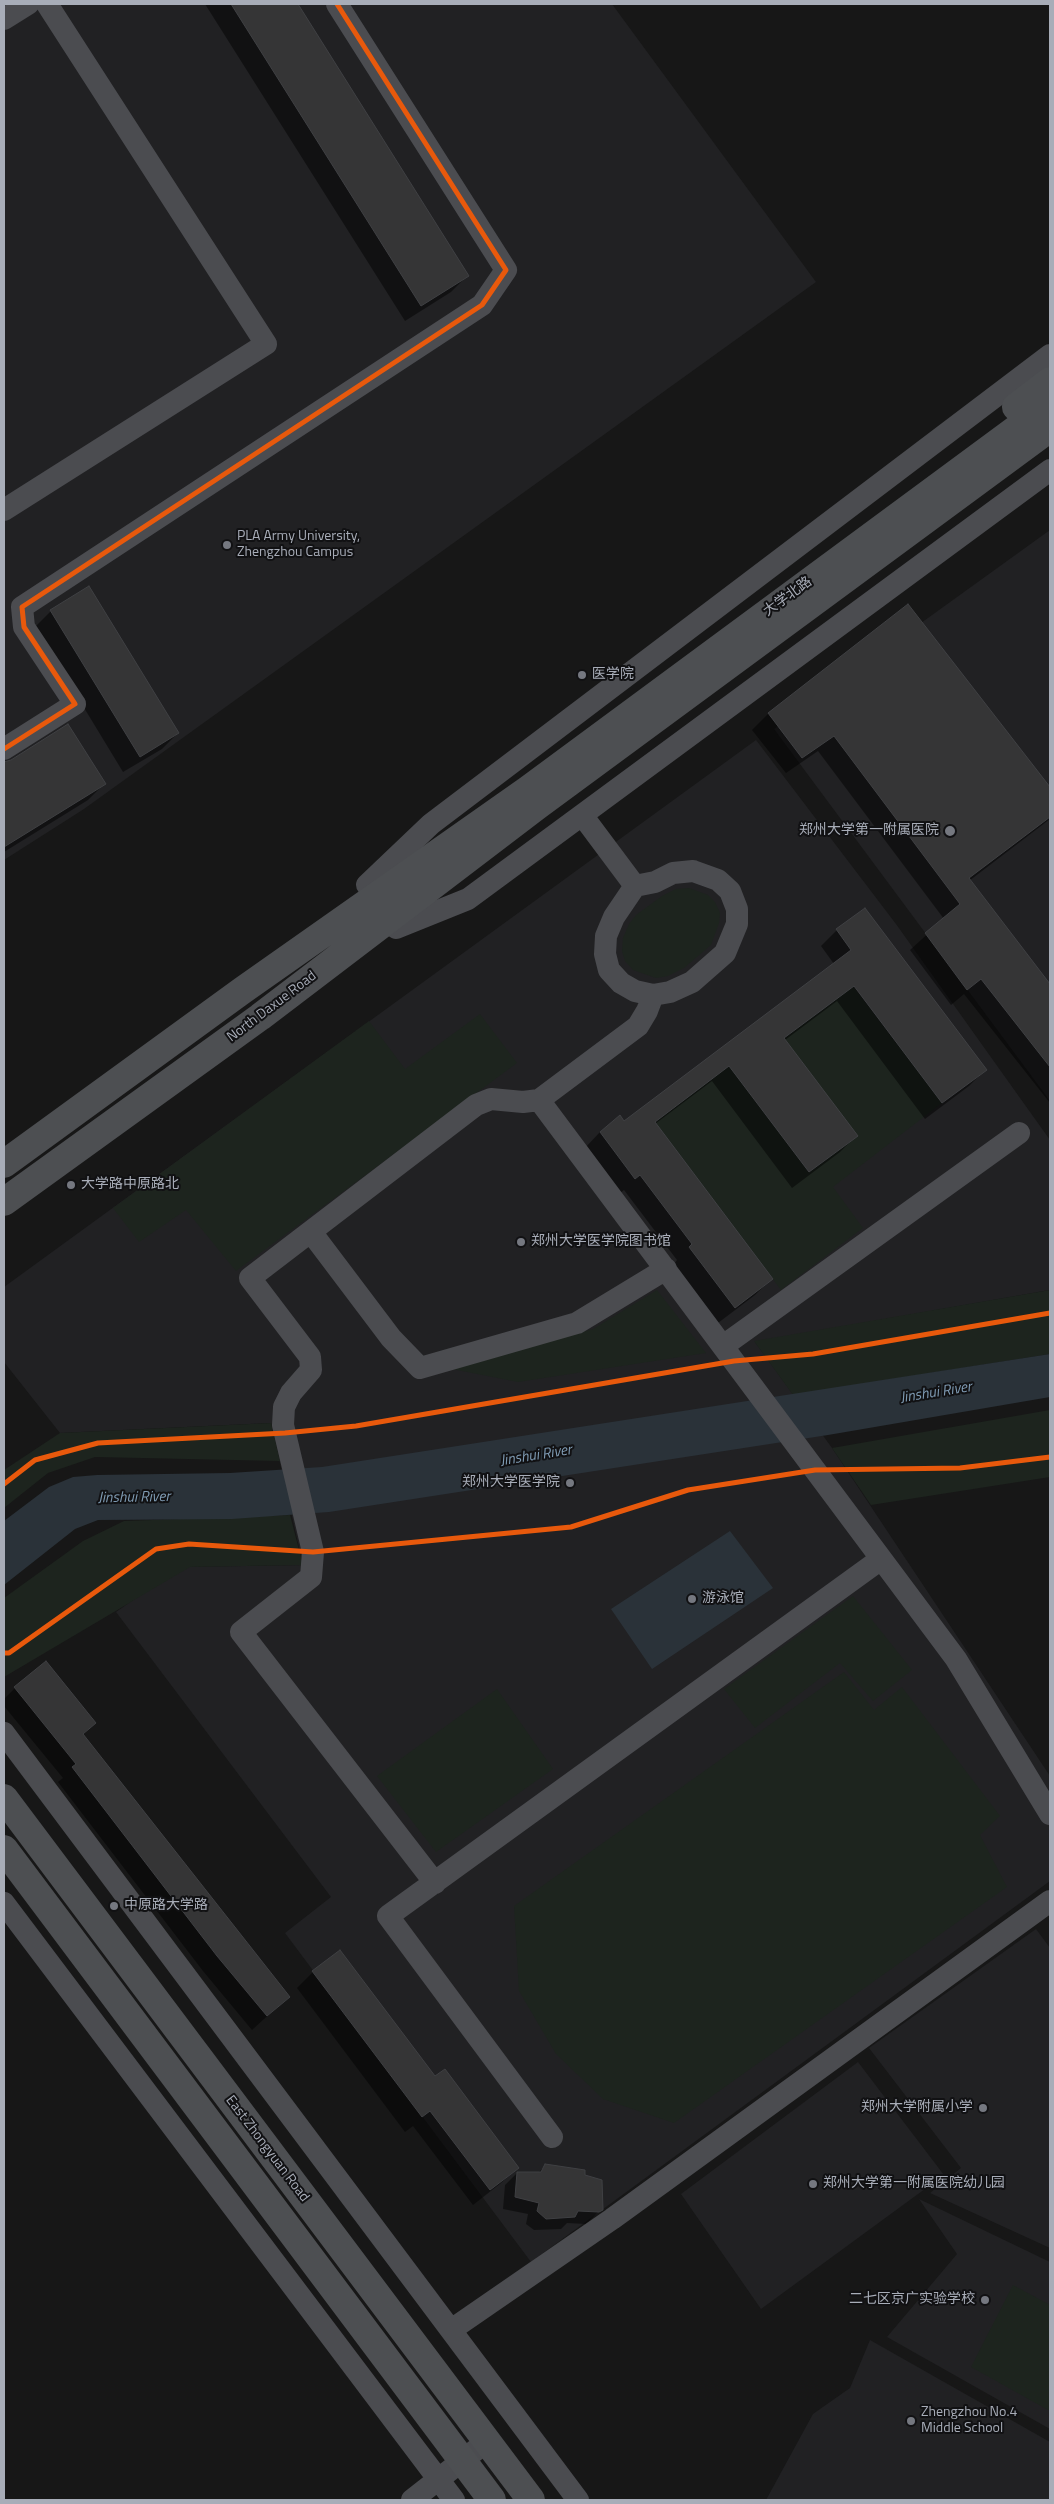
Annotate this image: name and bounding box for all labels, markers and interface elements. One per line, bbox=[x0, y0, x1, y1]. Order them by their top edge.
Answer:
place label: PLA Army University, Zhengzhou Campus bbox=[237, 529, 360, 562]
marker: PLA Army University, Zhengzhou Campus bbox=[221, 539, 233, 551]
street label: 大学北路 bbox=[760, 574, 816, 620]
place label: 医学院 bbox=[592, 667, 634, 683]
marker: 医学院 bbox=[576, 669, 588, 681]
place label: 郑州大学第一附属医院 bbox=[799, 823, 939, 839]
marker: 郑州大学第一附属医院 bbox=[943, 824, 957, 838]
street label: North Daxue Road bbox=[224, 968, 320, 1046]
place label: 大学路中原路北 bbox=[81, 1177, 179, 1193]
marker: 大学路中原路北 bbox=[65, 1179, 77, 1191]
place label: 郑州大学医学院图书馆 bbox=[531, 1234, 671, 1250]
marker: 郑州大学医学院图书馆 bbox=[515, 1236, 527, 1248]
water label: Jinshui River bbox=[899, 1378, 973, 1408]
water label: Jinshui River bbox=[499, 1441, 573, 1471]
place label: 郑州大学医学院 bbox=[462, 1475, 560, 1491]
marker: 郑州大学医学院 bbox=[564, 1477, 576, 1489]
water label: Jinshui River bbox=[98, 1488, 170, 1508]
place label: 游泳馆 bbox=[702, 1591, 744, 1607]
marker: 游泳馆 bbox=[686, 1593, 698, 1605]
place label: 中原路大学路 bbox=[124, 1898, 208, 1914]
marker: 中原路大学路 bbox=[108, 1900, 120, 1912]
street label: East Zhongyuan Road bbox=[222, 2093, 312, 2205]
place label: 郑州大学附属小学 bbox=[861, 2100, 973, 2116]
marker: 郑州大学附属小学 bbox=[977, 2102, 989, 2114]
place label: 郑州大学第一附属医院幼儿园 bbox=[823, 2176, 1005, 2192]
marker: 郑州大学第一附属医院幼儿园 bbox=[807, 2178, 819, 2190]
place label: 二七区京广实验学校 bbox=[849, 2292, 975, 2308]
marker: 二七区京广实验学校 bbox=[979, 2294, 991, 2306]
place label: Zhengzhou No.4 Middle School bbox=[921, 2405, 1017, 2438]
marker: Zhengzhou No.4 Middle School bbox=[905, 2415, 917, 2427]

